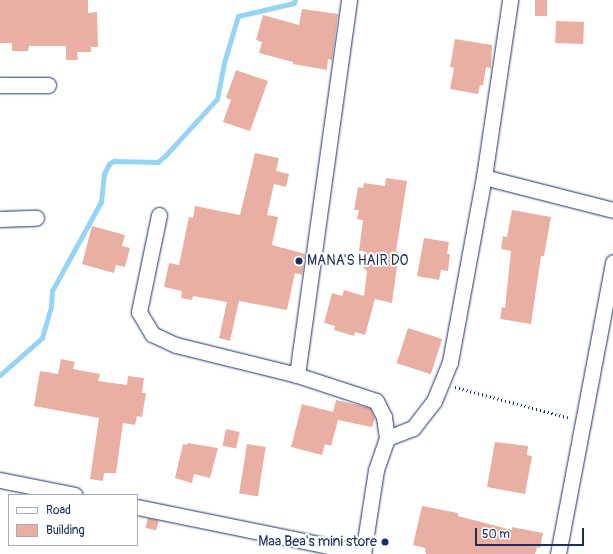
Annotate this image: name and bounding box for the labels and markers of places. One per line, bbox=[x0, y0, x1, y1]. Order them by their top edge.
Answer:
place label: MANA'S HAIR DO bbox=[307, 253, 408, 269]
marker: MANA'S HAIR DO bbox=[294, 256, 304, 266]
place label: Maa Bea's mini store bbox=[258, 534, 377, 550]
marker: Maa Bea's mini store bbox=[380, 537, 390, 547]

